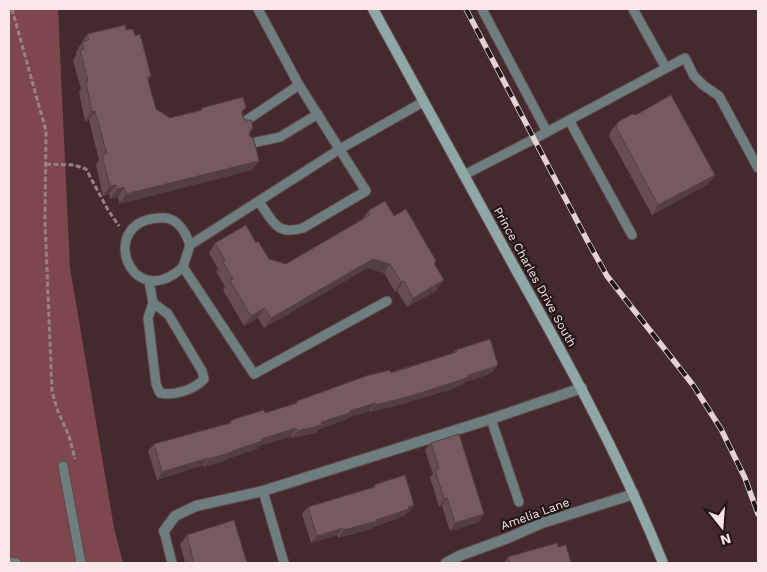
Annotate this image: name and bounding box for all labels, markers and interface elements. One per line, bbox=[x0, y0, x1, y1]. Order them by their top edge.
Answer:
street label: Prince Charles Drive South bbox=[491, 205, 579, 349]
street label: Amelia Lane bbox=[499, 495, 571, 533]
north arrow bbox=[697, 502, 747, 552]
text: N bbox=[719, 530, 733, 549]

